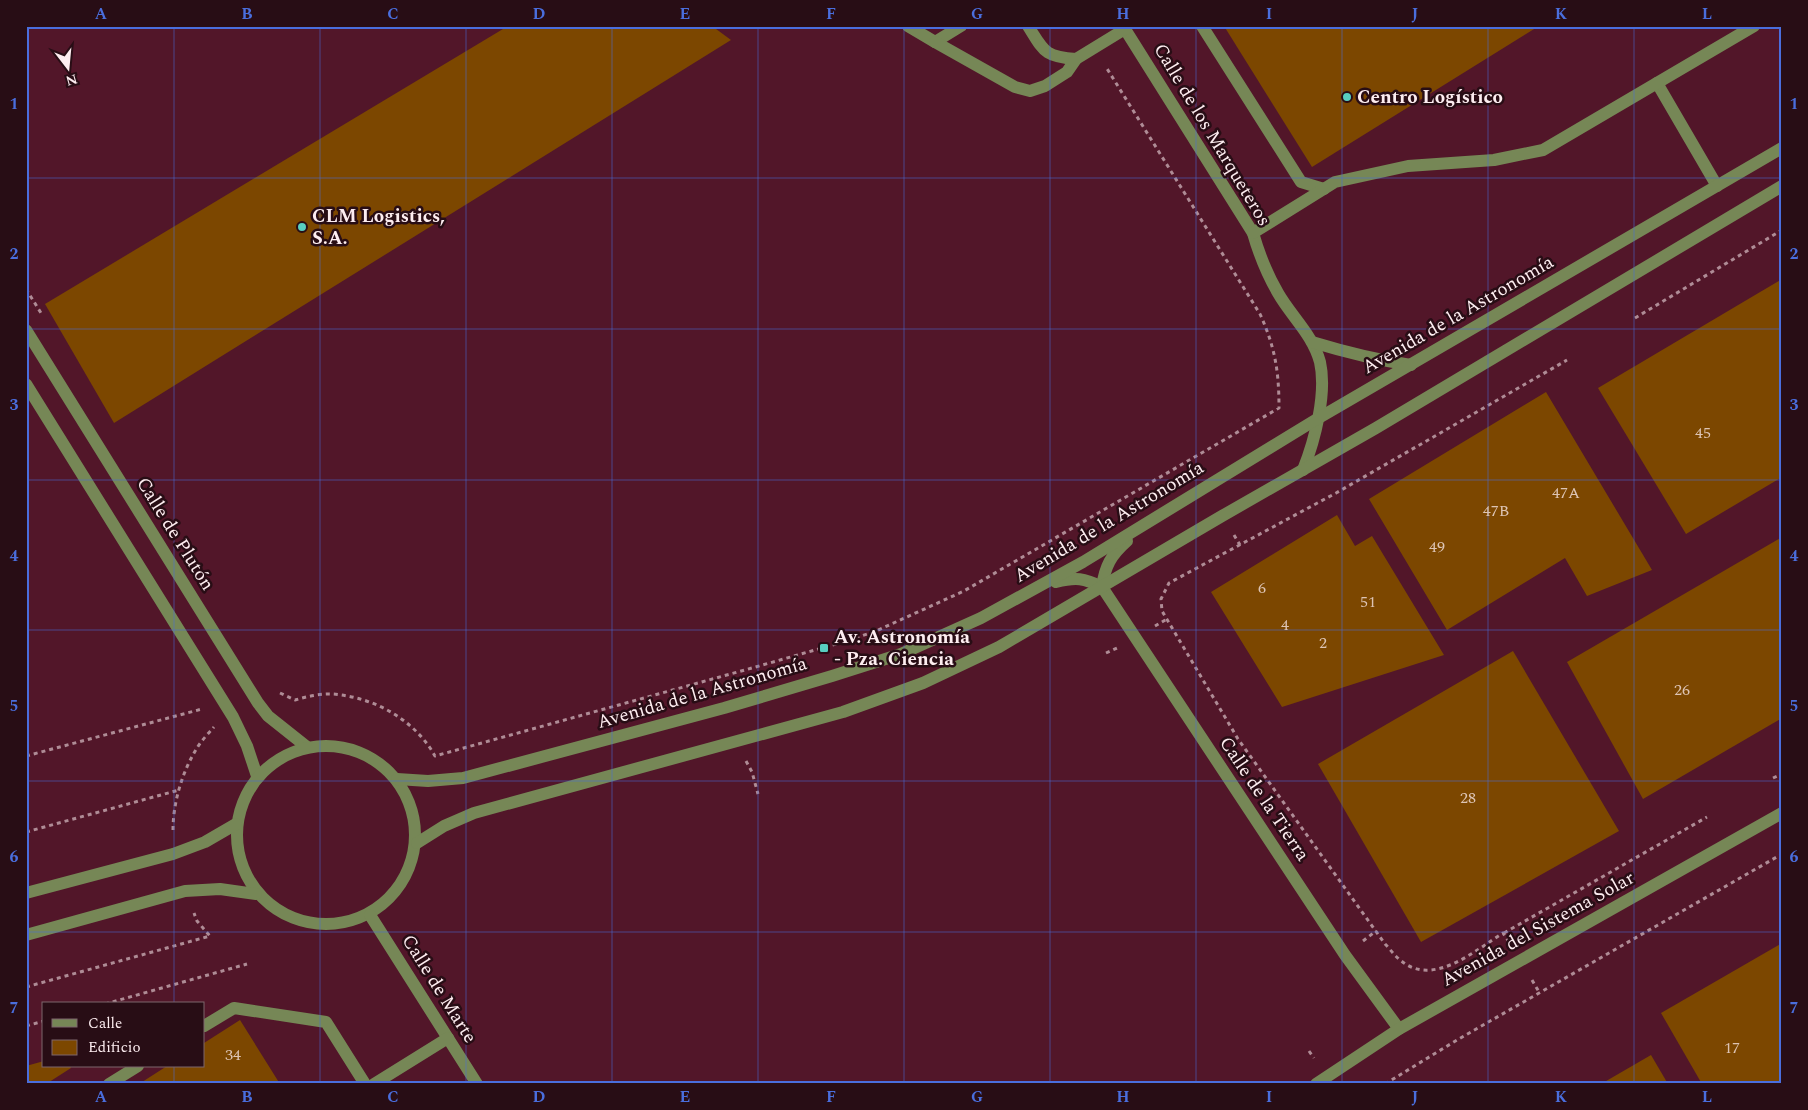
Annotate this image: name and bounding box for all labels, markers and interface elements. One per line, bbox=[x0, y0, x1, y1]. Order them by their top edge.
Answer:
text: A bbox=[95, 2, 108, 26]
text: B bbox=[241, 2, 253, 26]
text: C bbox=[387, 2, 399, 26]
text: D bbox=[533, 2, 546, 26]
text: E bbox=[680, 2, 690, 26]
text: F bbox=[826, 2, 836, 26]
text: G bbox=[971, 2, 983, 26]
text: H bbox=[1116, 2, 1130, 26]
text: I bbox=[1266, 2, 1272, 26]
text: J bbox=[1412, 2, 1419, 26]
text: K bbox=[1555, 2, 1568, 26]
text: L bbox=[1702, 2, 1712, 26]
street label: Calle de los Marqueteros bbox=[1146, 38, 1278, 232]
north arrow bbox=[42, 42, 92, 92]
text: N bbox=[63, 68, 80, 92]
place label: Centro Logístico bbox=[1357, 83, 1503, 112]
marker: Centro Logístico bbox=[1341, 91, 1353, 103]
text: 1 bbox=[10, 92, 18, 116]
text: 1 bbox=[1790, 92, 1798, 116]
place label: CLM Logistics, S.A. bbox=[312, 202, 445, 253]
marker: CLM Logistics, S.A. bbox=[296, 221, 308, 233]
text: 2 bbox=[10, 242, 19, 266]
text: 2 bbox=[1790, 242, 1799, 266]
street label: Avenida de la Astronomía bbox=[1357, 248, 1560, 382]
text: 3 bbox=[10, 393, 19, 417]
text: 3 bbox=[1790, 393, 1799, 417]
house number: 45 bbox=[1695, 421, 1711, 445]
street label: Avenida de la Astronomía bbox=[1008, 453, 1210, 590]
street label: Calle de Plutón bbox=[128, 472, 222, 596]
house number: 47A bbox=[1552, 481, 1580, 505]
house number: 47B bbox=[1483, 499, 1509, 523]
house number: 49 bbox=[1429, 535, 1445, 559]
text: 4 bbox=[10, 544, 19, 568]
text: 4 bbox=[1790, 544, 1799, 568]
house number: 6 bbox=[1258, 576, 1266, 600]
house number: 51 bbox=[1360, 590, 1376, 614]
house number: 4 bbox=[1281, 613, 1289, 637]
place label: Av. Astronomía - Pza. Ciencia bbox=[834, 623, 970, 674]
house number: 2 bbox=[1319, 631, 1327, 655]
marker: Av. Astronomía - Pza. Ciencia bbox=[818, 642, 830, 654]
street label: Avenida de la Astronomía bbox=[594, 649, 811, 737]
house number: 26 bbox=[1674, 678, 1690, 702]
text: 5 bbox=[10, 694, 18, 718]
text: 5 bbox=[1790, 694, 1798, 718]
street label: Calle de la Tierra bbox=[1211, 731, 1317, 868]
house number: 28 bbox=[1460, 786, 1476, 810]
text: 6 bbox=[10, 845, 19, 869]
text: 6 bbox=[1790, 845, 1799, 869]
street label: Avenida del Sistema Solar bbox=[1436, 864, 1640, 994]
street label: Calle de Marte bbox=[394, 929, 484, 1049]
text: 7 bbox=[10, 996, 19, 1020]
text: 7 bbox=[1790, 996, 1799, 1020]
legend bbox=[42, 1002, 205, 1068]
text: Calle bbox=[88, 1012, 122, 1035]
text: Edificio bbox=[88, 1036, 141, 1059]
house number: 17 bbox=[1724, 1036, 1740, 1060]
house number: 34 bbox=[225, 1043, 241, 1067]
text: A bbox=[95, 1085, 108, 1109]
text: B bbox=[241, 1085, 253, 1109]
text: C bbox=[387, 1085, 399, 1109]
text: D bbox=[533, 1085, 546, 1109]
text: E bbox=[680, 1085, 690, 1109]
text: F bbox=[826, 1085, 836, 1109]
text: G bbox=[971, 1085, 983, 1109]
text: H bbox=[1116, 1085, 1130, 1109]
text: I bbox=[1266, 1085, 1272, 1109]
text: J bbox=[1412, 1085, 1419, 1109]
text: K bbox=[1555, 1085, 1568, 1109]
text: L bbox=[1702, 1085, 1712, 1109]

